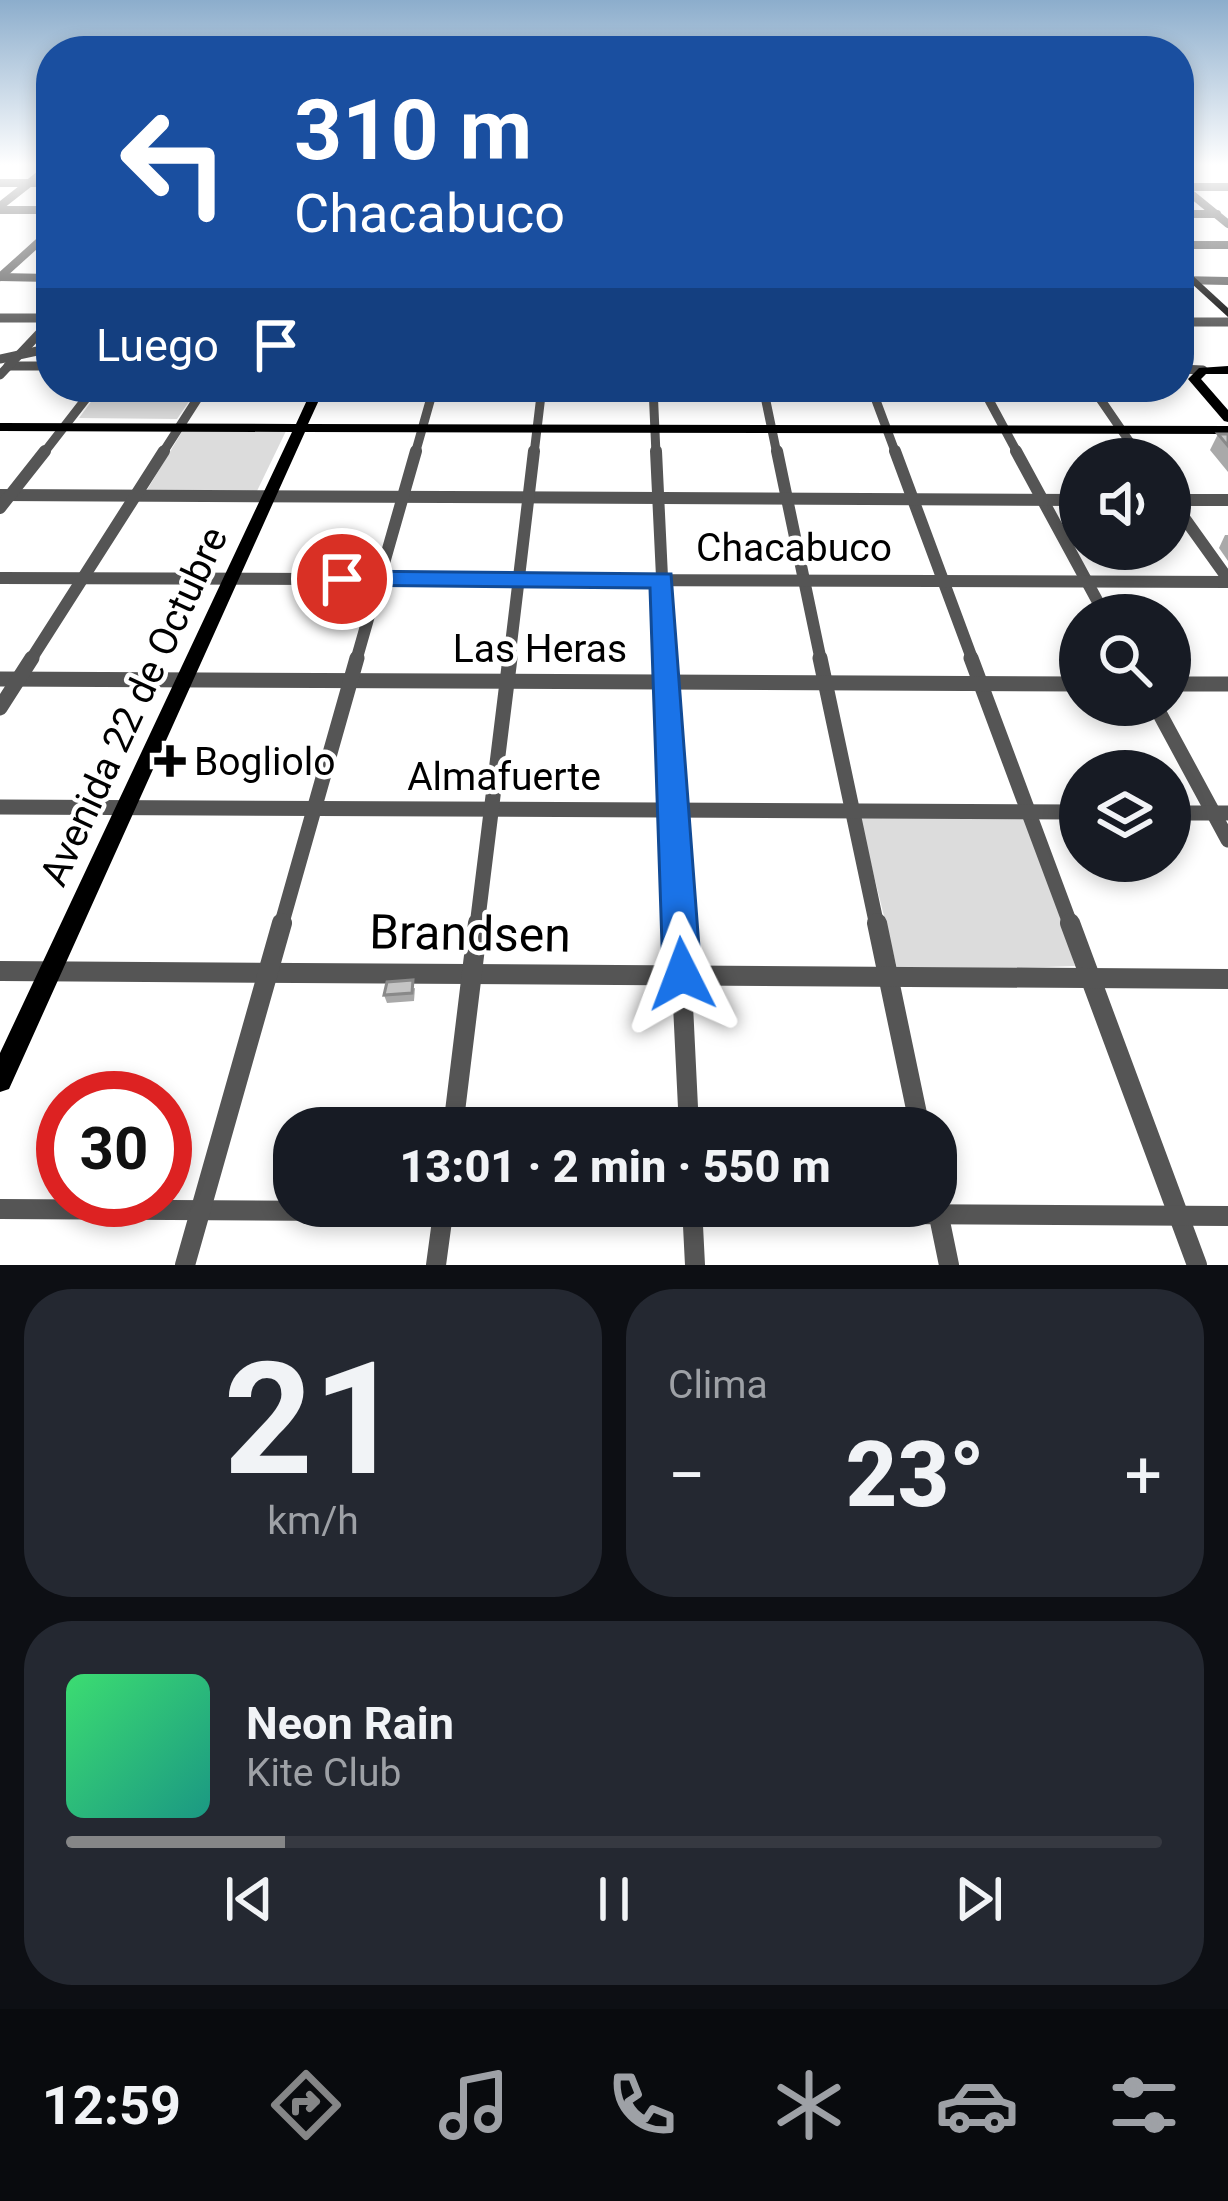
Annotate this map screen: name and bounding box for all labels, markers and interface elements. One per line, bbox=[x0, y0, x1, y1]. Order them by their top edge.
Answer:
text: 310 m bbox=[294, 81, 532, 180]
icon: left bbox=[96, 84, 252, 240]
text: Chacabuco bbox=[294, 182, 565, 245]
icon: arrive bbox=[243, 312, 309, 378]
text: Luego bbox=[96, 319, 219, 372]
map controls bbox=[1059, 438, 1191, 882]
button: sound bbox=[1059, 438, 1191, 570]
street label: Avenida 22 de Octubre bbox=[31, 520, 237, 893]
street label: Chacabuco bbox=[696, 525, 892, 571]
pin bbox=[291, 528, 393, 630]
icon: arrive bbox=[309, 546, 375, 612]
button: search bbox=[1059, 594, 1191, 726]
street label: Las Heras bbox=[453, 626, 627, 672]
place label: Bogliolo bbox=[194, 739, 335, 785]
marker: Bogliolo bbox=[157, 748, 183, 774]
button: layers bbox=[1059, 750, 1191, 882]
street label: Almafuerte bbox=[407, 754, 601, 800]
street label: Brandsen bbox=[369, 903, 571, 964]
position arrow bbox=[619, 911, 745, 1037]
speed limit sign: 30 bbox=[36, 1071, 192, 1227]
text: 13:01 · 2 min · 550 m bbox=[399, 1140, 831, 1193]
text: 21 bbox=[223, 1328, 403, 1511]
text: Clima bbox=[668, 1362, 768, 1408]
text: 23° bbox=[846, 1423, 985, 1528]
text: − bbox=[668, 1437, 706, 1514]
text: + bbox=[1125, 1437, 1162, 1514]
text: km/h bbox=[267, 1498, 359, 1544]
text: Neon Rain bbox=[246, 1697, 454, 1750]
text: Kite Club bbox=[246, 1750, 401, 1796]
icon: previous bbox=[216, 1866, 282, 1932]
icon: pause bbox=[581, 1866, 647, 1932]
icon: next bbox=[946, 1866, 1012, 1932]
icon: directions bbox=[264, 2063, 348, 2147]
icon: music bbox=[432, 2063, 516, 2147]
icon: phone bbox=[600, 2063, 684, 2147]
icon: climate bbox=[767, 2063, 851, 2147]
icon: car bbox=[935, 2063, 1019, 2147]
icon: filters bbox=[1102, 2063, 1186, 2147]
text: 12:59 bbox=[42, 2074, 181, 2137]

